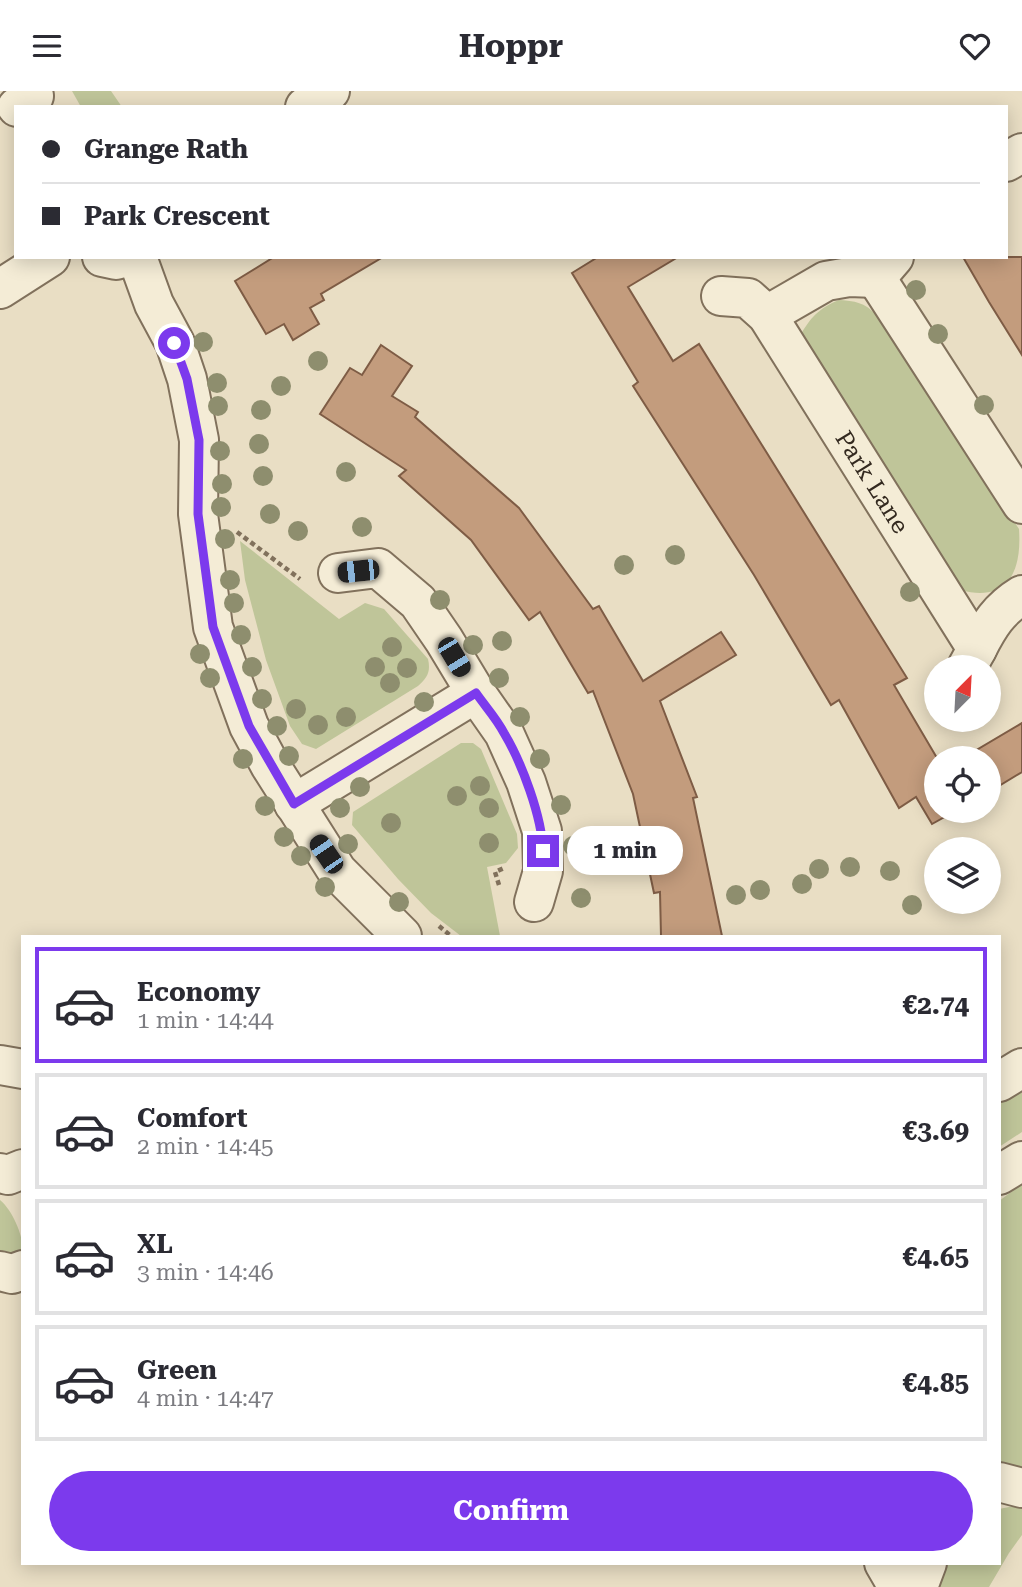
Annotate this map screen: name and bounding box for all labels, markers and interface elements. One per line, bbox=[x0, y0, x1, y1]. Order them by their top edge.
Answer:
icon: menu bbox=[28, 27, 66, 65]
text: Hoppr bbox=[459, 27, 563, 65]
icon: heart bbox=[956, 27, 994, 65]
text: Grange Rath bbox=[84, 134, 248, 164]
text: Park Crescent bbox=[84, 201, 270, 231]
route start bbox=[158, 327, 190, 359]
street label: Park Lane bbox=[829, 426, 915, 539]
car bbox=[337, 558, 380, 584]
car bbox=[435, 634, 474, 680]
north arrow bbox=[924, 655, 1001, 731]
map controls bbox=[924, 655, 1001, 914]
button: locate bbox=[924, 746, 1001, 823]
callout: 1 min bbox=[568, 827, 683, 875]
car bbox=[306, 831, 347, 877]
route end bbox=[527, 835, 559, 867]
text: 1 min bbox=[593, 837, 657, 864]
button: layers bbox=[924, 837, 1001, 914]
icon: car bbox=[53, 974, 116, 1037]
text: Economy bbox=[137, 977, 260, 1007]
text: €2.74 bbox=[903, 990, 969, 1020]
text: 1 min · 14:44 bbox=[137, 1007, 274, 1034]
icon: car bbox=[53, 1100, 116, 1163]
text: Comfort bbox=[137, 1103, 247, 1133]
text: €3.69 bbox=[903, 1116, 969, 1146]
text: 2 min · 14:45 bbox=[137, 1133, 274, 1160]
icon: car bbox=[53, 1226, 116, 1289]
text: XL bbox=[137, 1229, 173, 1259]
text: €4.65 bbox=[903, 1242, 969, 1272]
text: 3 min · 14:46 bbox=[137, 1259, 274, 1286]
icon: car bbox=[53, 1352, 116, 1415]
text: Green bbox=[137, 1355, 217, 1385]
text: €4.85 bbox=[903, 1368, 969, 1398]
text: 4 min · 14:47 bbox=[137, 1385, 274, 1412]
button: Confirm bbox=[49, 1471, 973, 1551]

